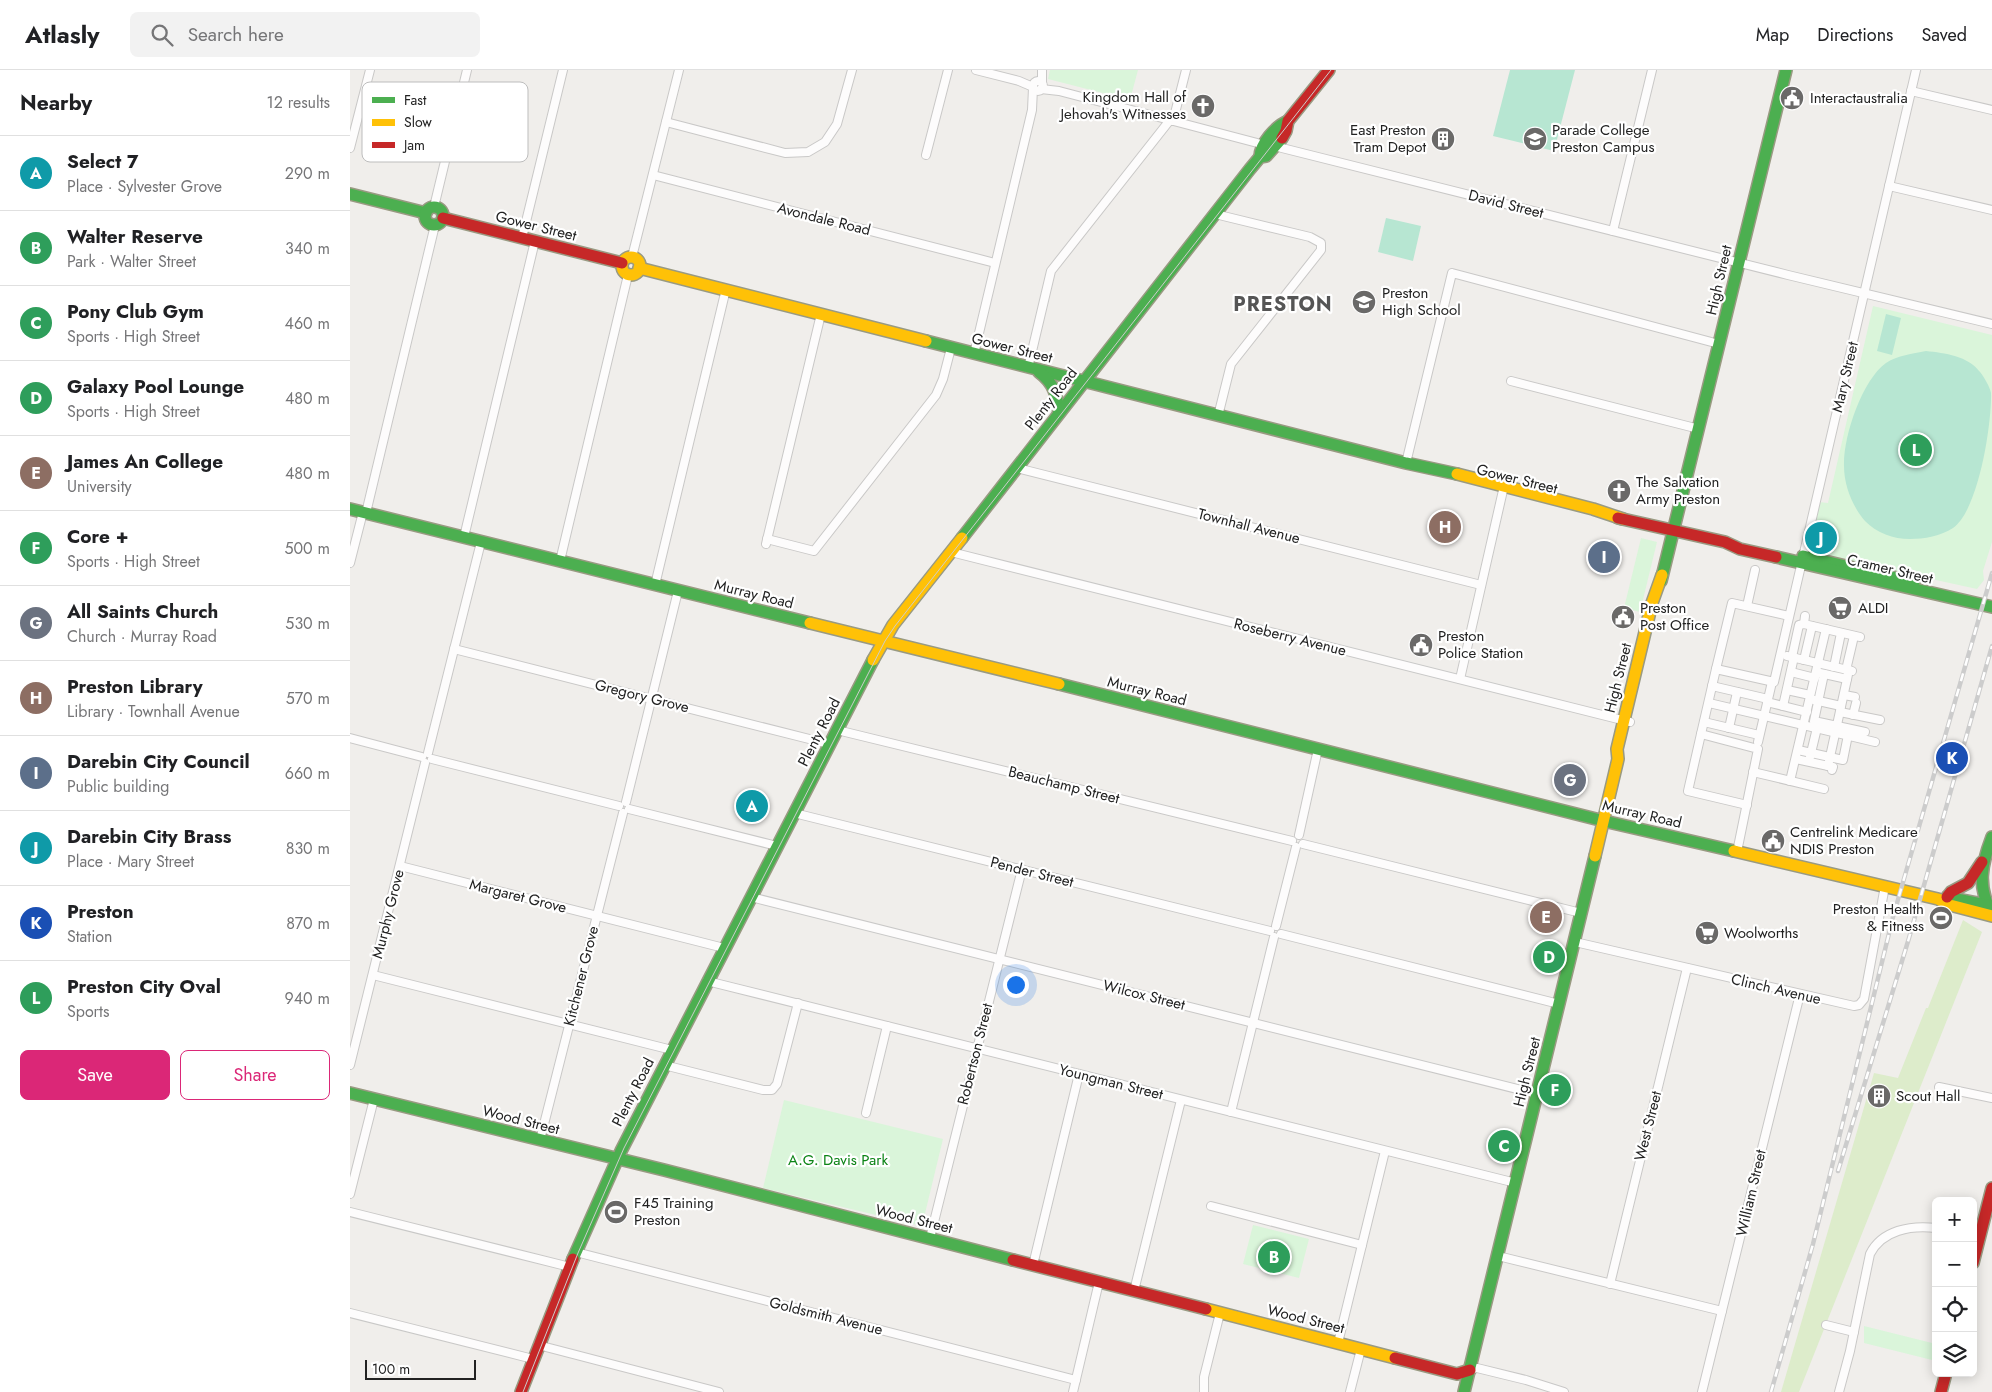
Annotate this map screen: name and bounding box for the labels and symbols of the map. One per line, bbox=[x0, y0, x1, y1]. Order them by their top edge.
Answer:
legend bbox=[362, 82, 528, 162]
public building icon: Interactaustralia bbox=[1779, 85, 1805, 111]
place label: Kingdom Hall of Jehovah's Witnesses bbox=[1058, 86, 1187, 125]
place label: Interactaustralia bbox=[1810, 87, 1908, 109]
text: Fast bbox=[404, 90, 427, 110]
church icon: Kingdom Hall of Jehovah's Witnesses bbox=[1190, 93, 1216, 119]
text: Slow bbox=[404, 112, 432, 132]
place label: East Preston Tram Depot bbox=[1350, 119, 1426, 158]
place label: Parade College Preston Campus bbox=[1552, 119, 1654, 158]
building icon: East Preston Tram Depot bbox=[1430, 126, 1456, 152]
school or university icon: Parade College Preston Campus bbox=[1522, 126, 1548, 152]
text: Jam bbox=[402, 135, 425, 155]
street label: David Street bbox=[1466, 184, 1546, 224]
street label: Avondale Road bbox=[775, 197, 873, 241]
street label: Gower Street bbox=[493, 205, 579, 247]
street label: High Street bbox=[1700, 242, 1738, 317]
place label: Preston High School bbox=[1382, 282, 1461, 321]
school or university icon: Preston High School bbox=[1351, 289, 1377, 315]
district label: PRESTON bbox=[1233, 290, 1333, 319]
street label: Gower Street bbox=[969, 327, 1055, 369]
street label: Mary Street bbox=[1826, 339, 1864, 414]
street label: Plenty Road bbox=[1019, 363, 1083, 435]
pin: L bbox=[1900, 431, 1932, 469]
street label: Gower Street bbox=[1474, 458, 1560, 500]
place label: The Salvation Army Preston bbox=[1636, 471, 1720, 510]
church icon: The Salvation Army Preston bbox=[1606, 478, 1632, 504]
street label: Townhall Avenue bbox=[1196, 503, 1303, 549]
pin: H bbox=[1429, 508, 1461, 546]
pin: J bbox=[1805, 519, 1837, 557]
pin: I bbox=[1588, 538, 1620, 576]
street label: Cramer Street bbox=[1845, 548, 1935, 590]
street label: Murray Road bbox=[712, 574, 796, 614]
supermarket icon: ALDI bbox=[1827, 595, 1853, 621]
place label: Preston Post Office bbox=[1640, 597, 1710, 636]
place label: ALDI bbox=[1858, 597, 1889, 619]
public building icon: Preston Post Office bbox=[1610, 604, 1636, 630]
street label: Roseberry Avenue bbox=[1231, 612, 1349, 662]
place label: Preston Police Station bbox=[1438, 625, 1523, 664]
public building icon: Preston Police Station bbox=[1408, 632, 1434, 658]
street label: High Street bbox=[1599, 640, 1637, 715]
street label: Murray Road bbox=[1105, 671, 1189, 711]
street label: Gregory Grove bbox=[593, 674, 692, 718]
street label: Plenty Road bbox=[792, 694, 846, 770]
pin: K bbox=[1936, 739, 1968, 777]
street label: Beauchamp Street bbox=[1006, 761, 1122, 810]
pin: G bbox=[1554, 761, 1586, 799]
pin: A bbox=[736, 787, 768, 825]
street label: Murray Road bbox=[1600, 794, 1684, 834]
place label: Centrelink Medicare NDIS Preston bbox=[1790, 821, 1918, 860]
public building icon: Centrelink Medicare NDIS Preston bbox=[1760, 828, 1786, 854]
street label: Pender Street bbox=[988, 851, 1076, 893]
street label: Murphy Grove bbox=[366, 867, 410, 961]
street label: Margaret Grove bbox=[467, 873, 569, 919]
pin: E bbox=[1530, 898, 1562, 936]
place label: Preston Health & Fitness bbox=[1833, 898, 1924, 937]
sports icon: Preston Health & Fitness bbox=[1928, 905, 1954, 931]
supermarket icon: Woolworths bbox=[1694, 920, 1720, 946]
place label: Woolworths bbox=[1724, 922, 1798, 944]
street label: Kitchener Grove bbox=[558, 923, 604, 1028]
pin: D bbox=[1533, 938, 1565, 976]
street label: Clinch Avenue bbox=[1729, 968, 1823, 1010]
your location bbox=[1003, 972, 1029, 998]
street label: Wilcox Street bbox=[1101, 974, 1188, 1016]
street label: Robertson Street bbox=[952, 1000, 998, 1107]
street label: High Street bbox=[1508, 1034, 1546, 1109]
street label: Plenty Road bbox=[606, 1054, 660, 1130]
street label: Youngman Street bbox=[1057, 1058, 1166, 1106]
pin: F bbox=[1539, 1071, 1571, 1109]
building icon: Scout Hall bbox=[1866, 1083, 1892, 1109]
place label: Scout Hall bbox=[1896, 1085, 1960, 1107]
street label: West Street bbox=[1629, 1088, 1667, 1163]
street label: Wood Street bbox=[480, 1100, 562, 1140]
pin: C bbox=[1488, 1127, 1520, 1165]
street label: William Street bbox=[1730, 1147, 1772, 1239]
park label: A.G. Davis Park bbox=[788, 1149, 888, 1171]
place label: F45 Training Preston bbox=[634, 1192, 713, 1231]
sports icon: F45 Training Preston bbox=[603, 1199, 629, 1225]
street label: Wood Street bbox=[873, 1199, 955, 1239]
pin: B bbox=[1258, 1238, 1290, 1276]
street label: Goldsmith Avenue bbox=[767, 1291, 885, 1341]
street label: Wood Street bbox=[1265, 1299, 1347, 1339]
scale bar bbox=[365, 1357, 476, 1380]

